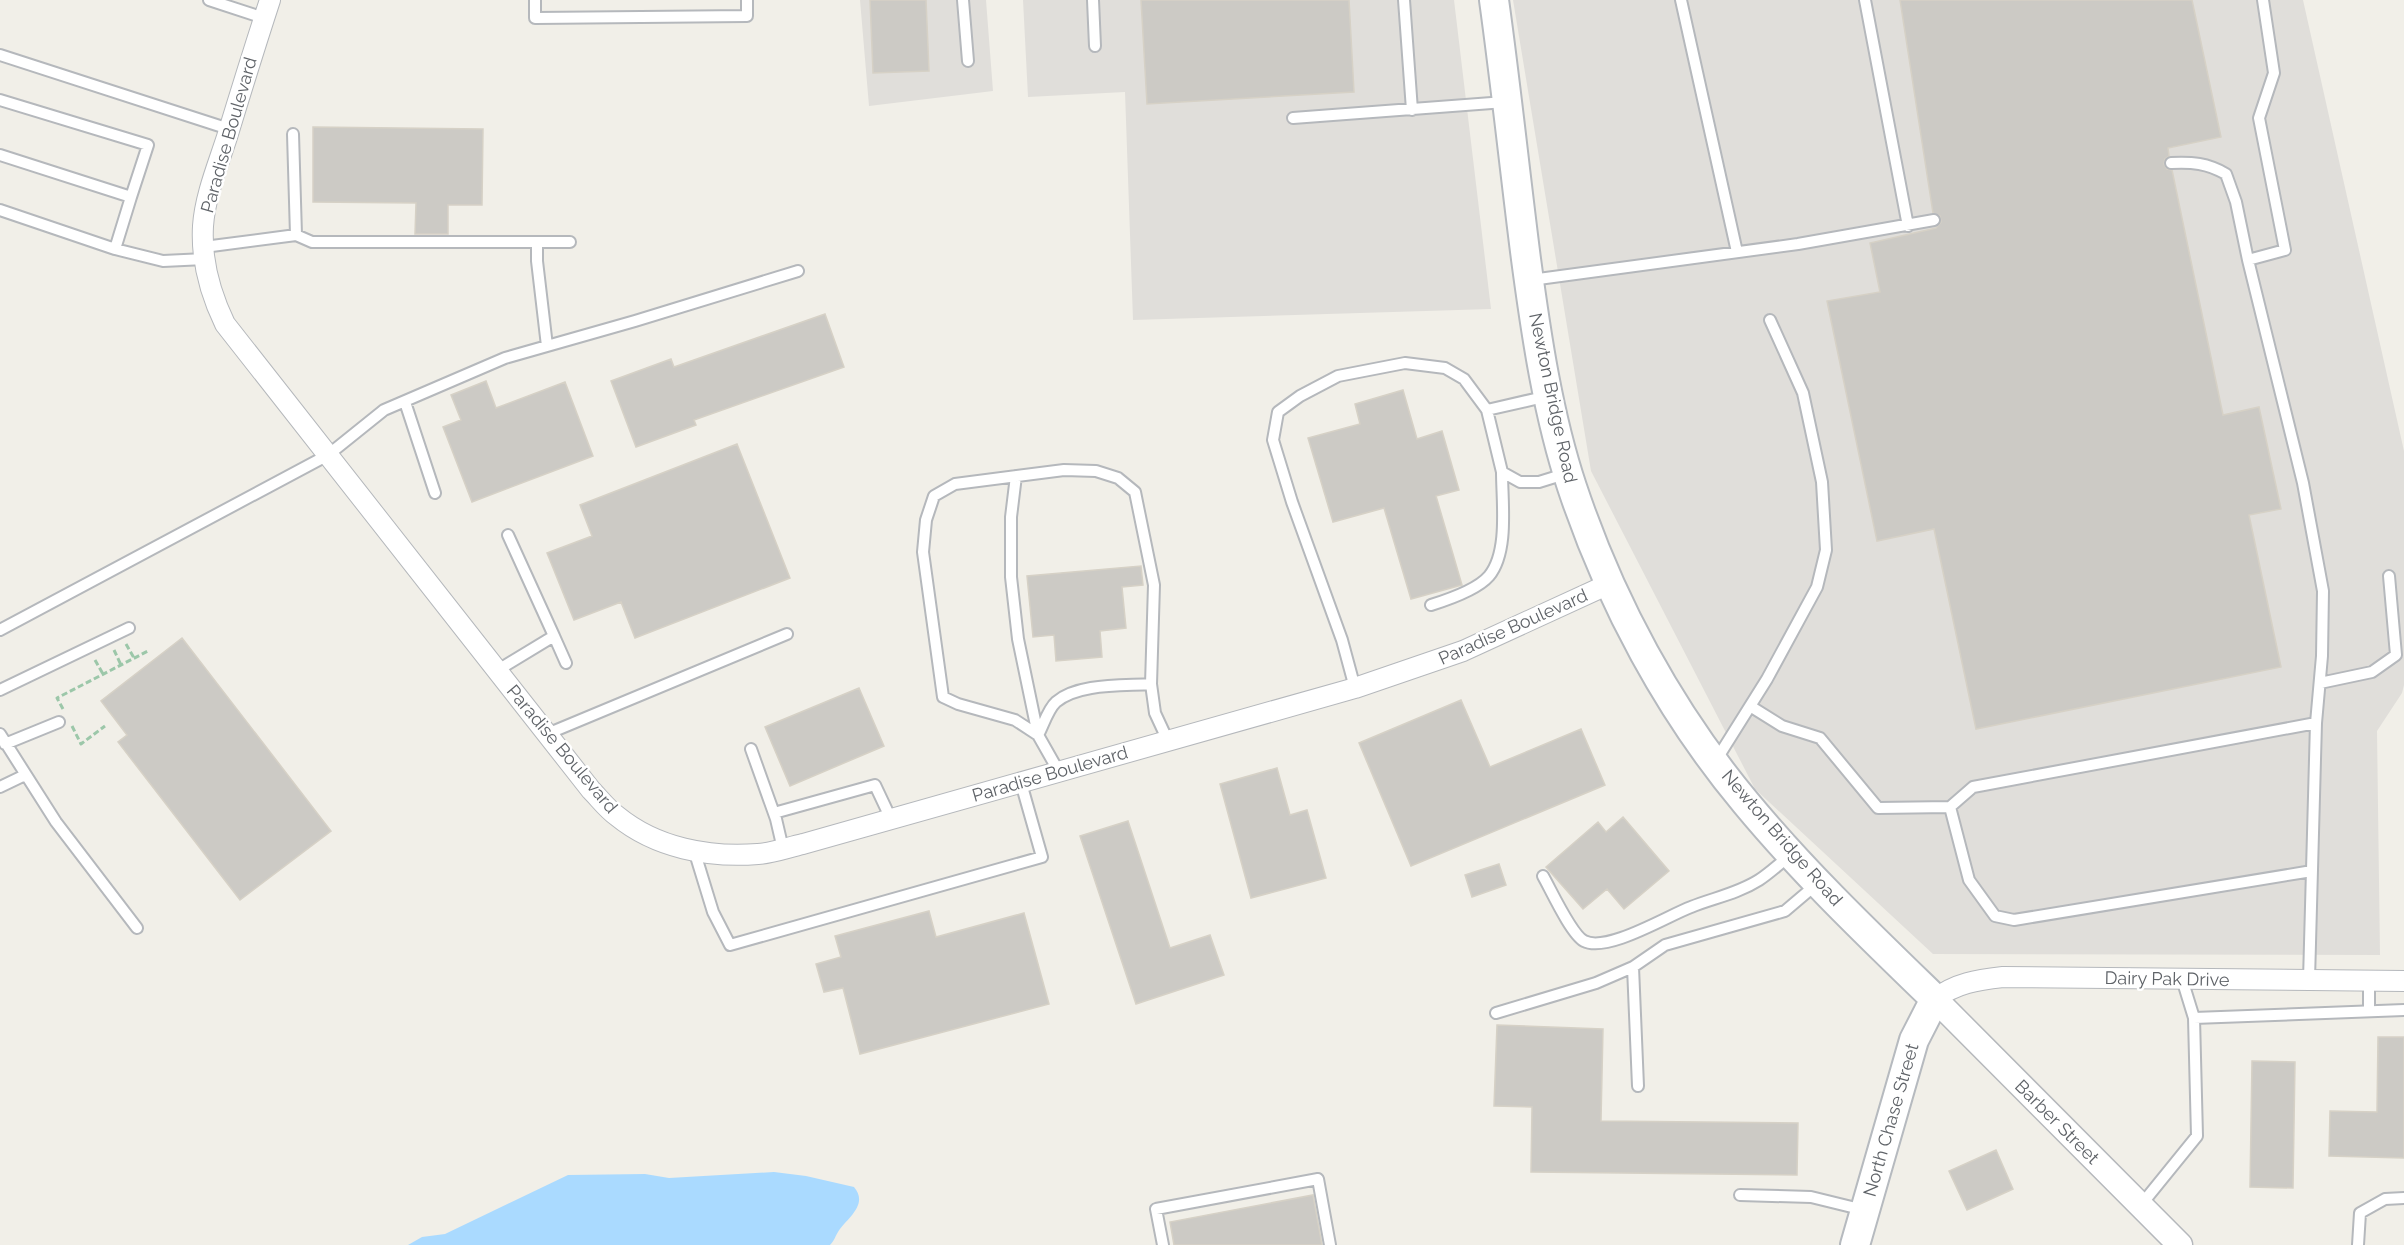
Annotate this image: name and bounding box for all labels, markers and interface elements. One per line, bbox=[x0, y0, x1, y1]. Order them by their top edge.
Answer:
street label: Paradise Boulevard bbox=[196, 55, 261, 215]
street label: Newton Bridge Road bbox=[1525, 311, 1582, 485]
street label: Paradise Boulevard bbox=[1435, 584, 1591, 669]
street label: Paradise Boulevard bbox=[503, 680, 622, 817]
street label: Paradise Boulevard bbox=[970, 741, 1130, 806]
street label: Newton Bridge Road bbox=[1718, 765, 1847, 910]
street label: Dairy Pak Drive bbox=[2104, 967, 2230, 990]
street label: North Chase Street bbox=[1859, 1041, 1922, 1199]
street label: Barber Street bbox=[2011, 1075, 2104, 1168]

